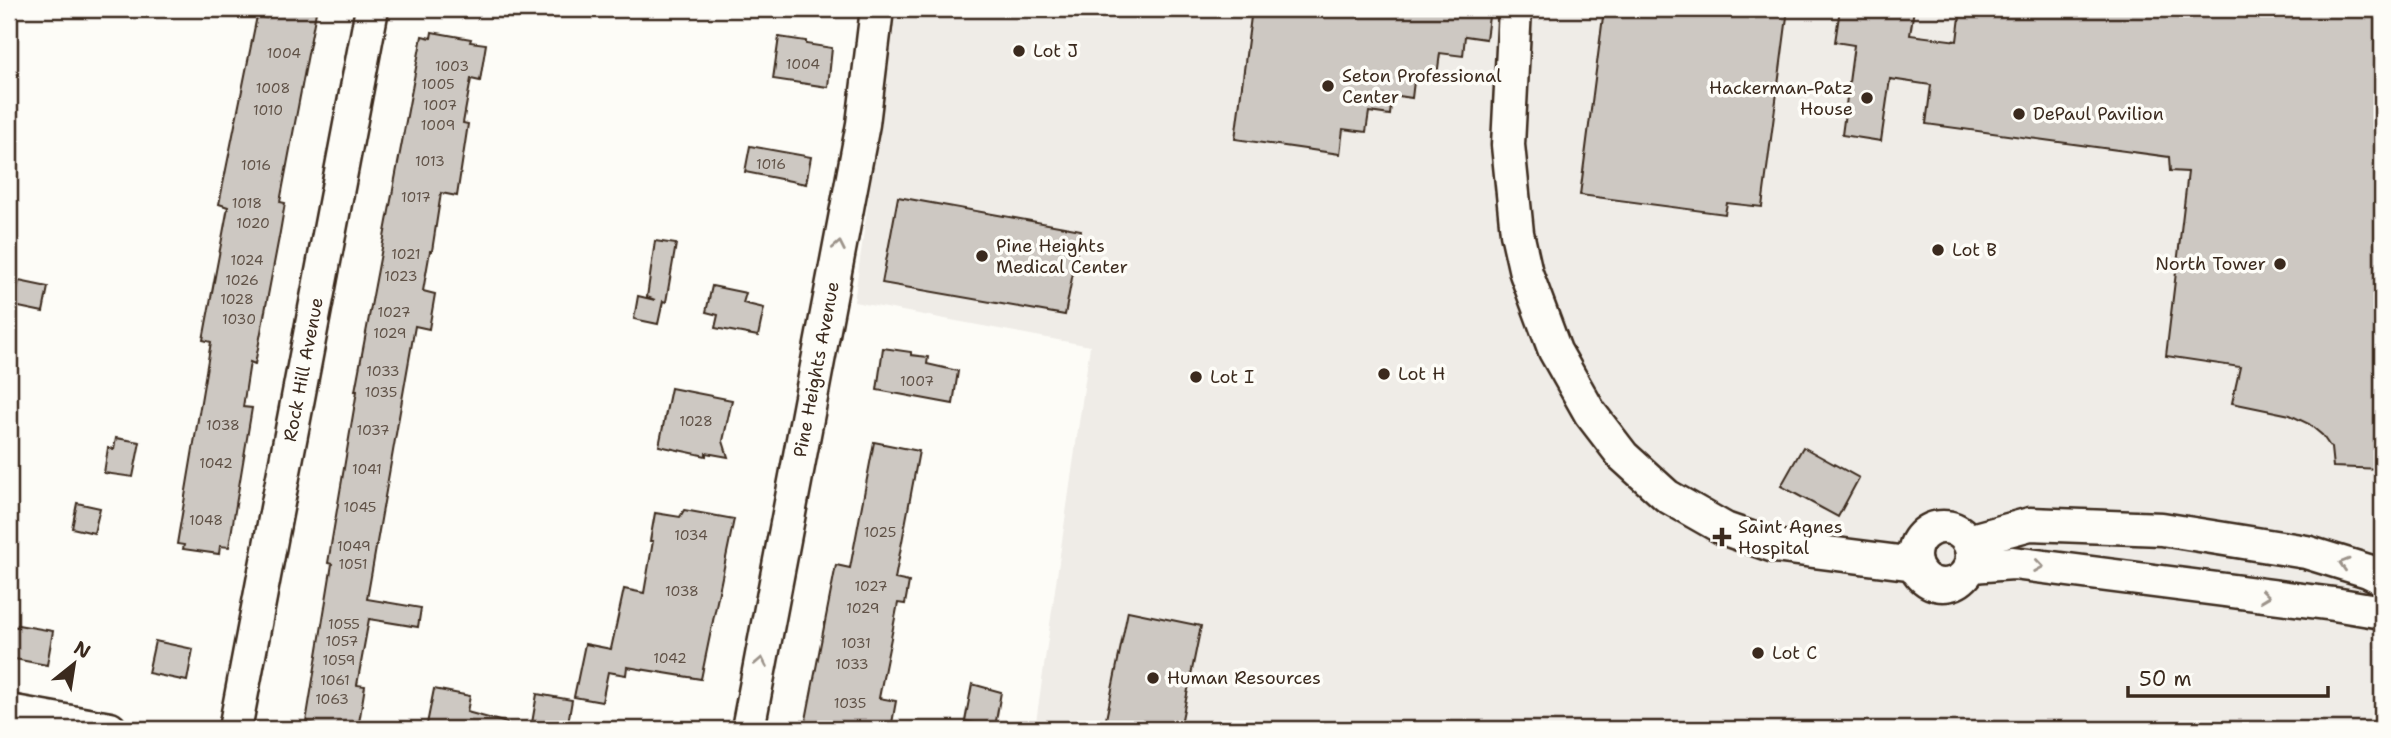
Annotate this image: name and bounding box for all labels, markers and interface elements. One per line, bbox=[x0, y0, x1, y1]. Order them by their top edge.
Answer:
place label: Lot J bbox=[1033, 39, 1078, 63]
marker: Lot J bbox=[1011, 43, 1027, 59]
house number: 1004 bbox=[267, 44, 301, 62]
house number: 1004 bbox=[786, 55, 820, 73]
house number: 1003 bbox=[435, 57, 469, 75]
place label: Seton Professional Center bbox=[1342, 64, 1502, 109]
house number: 1005 bbox=[421, 75, 455, 93]
place label: Hackerman-Patz House bbox=[1709, 76, 1853, 121]
marker: Seton Professional Center bbox=[1320, 78, 1336, 94]
house number: 1008 bbox=[256, 79, 290, 97]
marker: Hackerman-Patz House bbox=[1859, 90, 1875, 106]
house number: 1007 bbox=[423, 96, 457, 114]
house number: 1010 bbox=[253, 101, 283, 119]
place label: DePaul Pavilion bbox=[2033, 102, 2164, 126]
marker: DePaul Pavilion bbox=[2011, 106, 2027, 122]
house number: 1009 bbox=[421, 116, 455, 134]
house number: 1013 bbox=[415, 152, 445, 170]
house number: 1016 bbox=[756, 155, 786, 173]
house number: 1016 bbox=[241, 156, 271, 174]
house number: 1017 bbox=[401, 188, 431, 206]
house number: 1018 bbox=[232, 194, 262, 212]
house number: 1020 bbox=[236, 214, 270, 232]
place label: Pine Heights Medical Center bbox=[996, 234, 1128, 279]
place label: Lot B bbox=[1952, 238, 1997, 262]
one-way arrow bbox=[831, 240, 846, 252]
marker: Lot B bbox=[1930, 242, 1946, 258]
house number: 1021 bbox=[391, 245, 421, 263]
marker: Pine Heights Medical Center bbox=[974, 248, 990, 264]
house number: 1024 bbox=[230, 251, 264, 269]
place label: North Tower bbox=[2155, 252, 2266, 276]
marker: North Tower bbox=[2272, 256, 2288, 272]
house number: 1023 bbox=[384, 267, 418, 285]
house number: 1026 bbox=[225, 271, 259, 289]
street label: Pine Heights Avenue bbox=[788, 279, 845, 459]
house number: 1028 bbox=[220, 290, 254, 308]
street label: Rock Hill Avenue bbox=[278, 295, 329, 444]
house number: 1027 bbox=[377, 303, 411, 321]
house number: 1030 bbox=[222, 310, 256, 328]
house number: 1029 bbox=[373, 324, 407, 342]
house number: 1033 bbox=[366, 362, 400, 380]
place label: Lot H bbox=[1398, 362, 1445, 386]
place label: Lot I bbox=[1210, 365, 1254, 389]
marker: Lot H bbox=[1376, 366, 1392, 382]
marker: Lot I bbox=[1188, 369, 1204, 385]
house number: 1007 bbox=[900, 372, 934, 390]
house number: 1035 bbox=[365, 383, 397, 401]
house number: 1028 bbox=[679, 412, 713, 430]
house number: 1038 bbox=[206, 416, 240, 434]
house number: 1037 bbox=[357, 421, 389, 439]
house number: 1042 bbox=[199, 454, 233, 472]
house number: 1041 bbox=[352, 460, 382, 478]
house number: 1045 bbox=[344, 498, 376, 516]
house number: 1048 bbox=[189, 511, 223, 529]
place label: Saint Agnes Hospital bbox=[1738, 515, 1843, 560]
house number: 1025 bbox=[864, 523, 896, 541]
house number: 1034 bbox=[674, 526, 708, 544]
marker: Saint Agnes Hospital bbox=[1712, 527, 1732, 547]
house number: 1049 bbox=[337, 537, 371, 555]
house number: 1051 bbox=[339, 555, 367, 573]
one-way arrow bbox=[2339, 558, 2351, 573]
one-way arrow bbox=[2033, 559, 2045, 574]
house number: 1027 bbox=[854, 577, 888, 595]
house number: 1038 bbox=[665, 582, 699, 600]
one-way arrow bbox=[2259, 588, 2270, 603]
house number: 1029 bbox=[846, 599, 880, 617]
house number: 1055 bbox=[328, 615, 360, 633]
north arrow bbox=[38, 630, 108, 700]
house number: 1057 bbox=[326, 632, 358, 650]
house number: 1031 bbox=[841, 634, 871, 652]
text: N bbox=[69, 635, 95, 664]
place label: Lot C bbox=[1772, 641, 1817, 665]
marker: Lot C bbox=[1750, 645, 1766, 661]
house number: 1042 bbox=[653, 649, 687, 667]
house number: 1059 bbox=[323, 651, 355, 669]
scale bar bbox=[2128, 654, 2328, 698]
house number: 1033 bbox=[835, 655, 869, 673]
one-way arrow bbox=[752, 656, 767, 668]
text: 50 m bbox=[2139, 665, 2192, 693]
place label: Human Resources bbox=[1167, 666, 1321, 690]
marker: Human Resources bbox=[1145, 670, 1161, 686]
house number: 1061 bbox=[320, 671, 350, 689]
house number: 1063 bbox=[315, 690, 349, 708]
house number: 1035 bbox=[834, 694, 866, 712]

